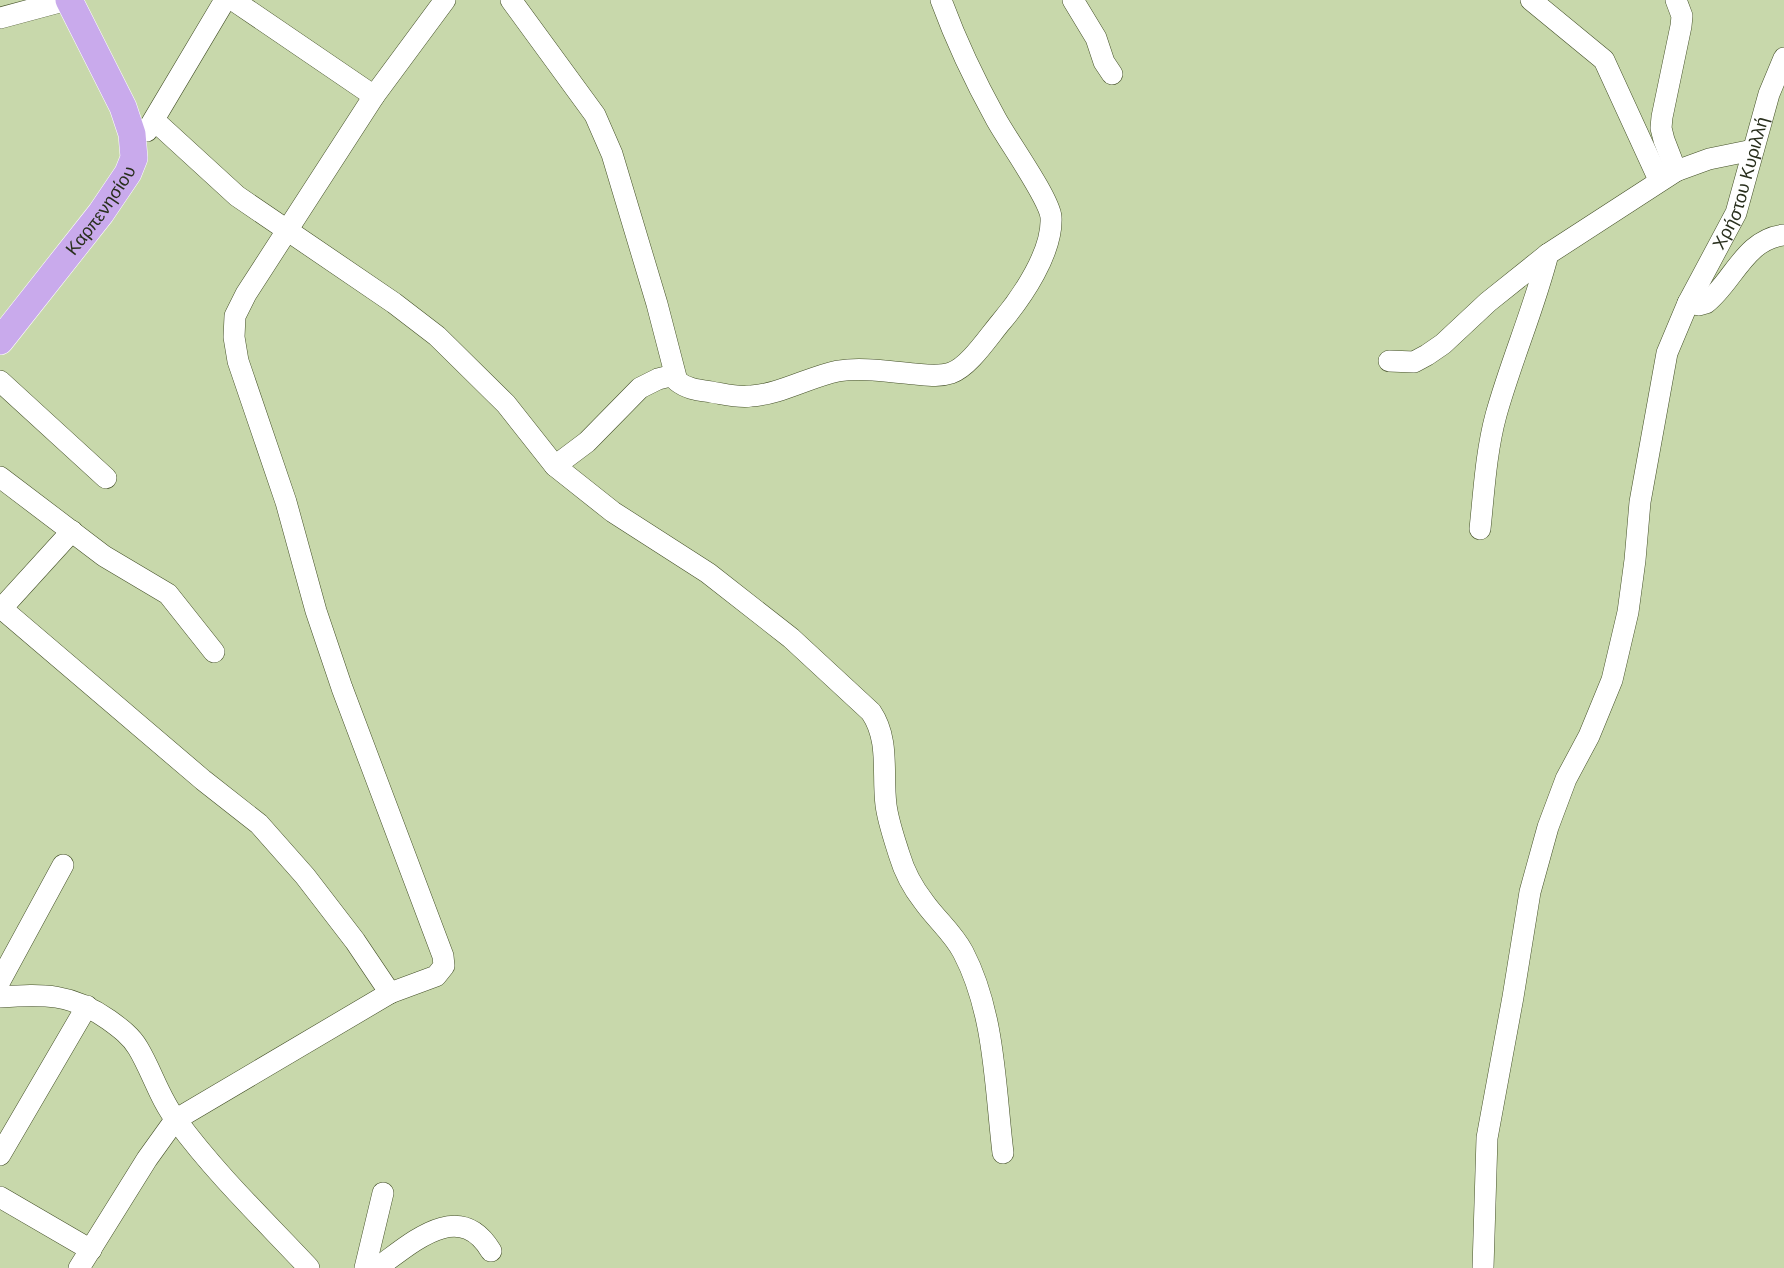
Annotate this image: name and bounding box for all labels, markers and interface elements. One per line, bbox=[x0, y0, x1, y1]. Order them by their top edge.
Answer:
street label: Χρήστου Κυριλλή bbox=[1707, 114, 1774, 253]
street label: Καρπενησίου bbox=[60, 163, 141, 260]

